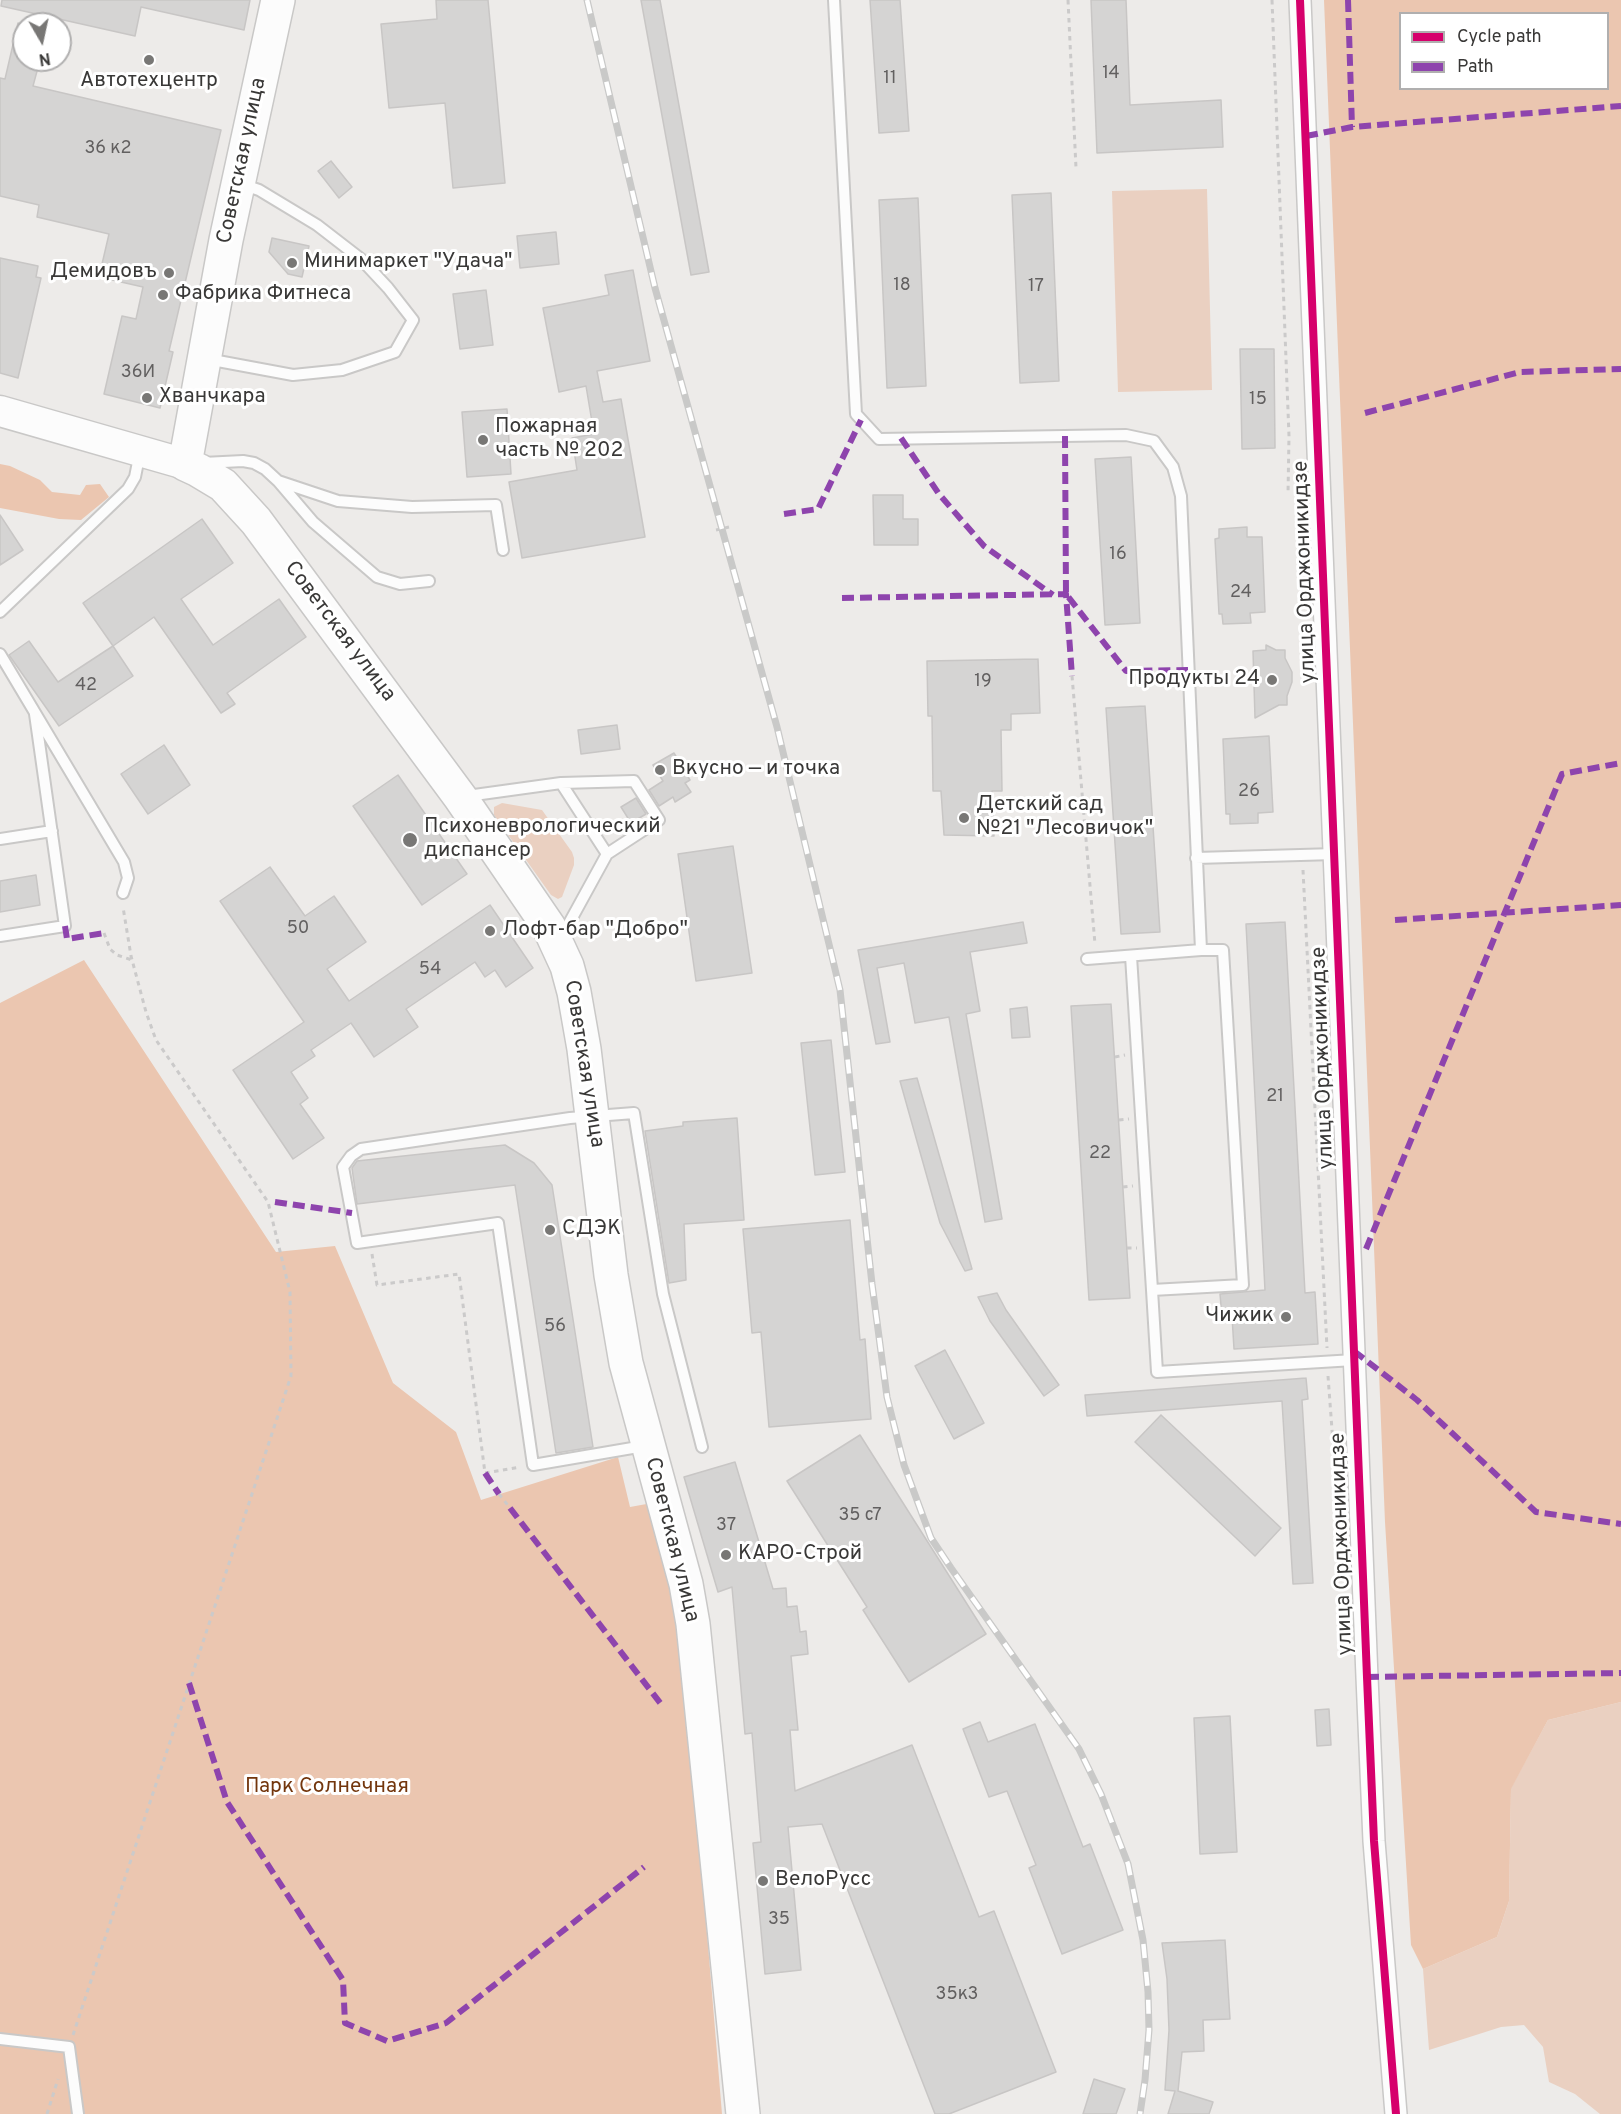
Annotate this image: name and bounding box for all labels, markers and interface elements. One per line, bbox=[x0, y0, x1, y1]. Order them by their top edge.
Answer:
north arrow bbox=[12, 12, 72, 72]
legend bbox=[1399, 12, 1609, 90]
text: Cycle path bbox=[1457, 26, 1542, 49]
text: N bbox=[37, 47, 52, 69]
marker: Автотехцентр bbox=[142, 53, 156, 67]
text: Path bbox=[1457, 56, 1494, 79]
house number: 14 bbox=[1102, 63, 1120, 85]
house number: 11 bbox=[883, 68, 897, 90]
place label: Автотехцентр bbox=[80, 69, 218, 95]
street label: Советская улица bbox=[213, 76, 273, 246]
house number: 36 к2 bbox=[84, 138, 132, 160]
place label: Минимаркет "Удача" bbox=[304, 250, 513, 276]
marker: Минимаркет "Удача" bbox=[285, 256, 299, 270]
place label: Демидовъ bbox=[50, 260, 157, 286]
marker: Демидовъ bbox=[162, 266, 176, 280]
house number: 18 bbox=[893, 275, 911, 297]
house number: 17 bbox=[1028, 276, 1044, 298]
place label: Фабрика Фитнеса bbox=[175, 282, 351, 308]
marker: Фабрика Фитнеса bbox=[156, 288, 170, 302]
house number: 36И bbox=[121, 362, 155, 384]
place label: Хванчкара bbox=[159, 385, 266, 411]
house number: 15 bbox=[1249, 389, 1267, 411]
marker: Хванчкара bbox=[140, 391, 154, 405]
place label: Пожарная часть № 202 bbox=[495, 415, 623, 465]
marker: Пожарная часть № 202 bbox=[476, 433, 490, 447]
street label: улица Орджоникидзе bbox=[1290, 460, 1322, 684]
house number: 16 bbox=[1109, 544, 1127, 566]
street label: Советская улица bbox=[278, 557, 400, 707]
house number: 24 bbox=[1230, 582, 1252, 604]
place label: Продукты 24 bbox=[1128, 667, 1260, 693]
house number: 19 bbox=[974, 671, 992, 693]
marker: Продукты 24 bbox=[1265, 673, 1279, 687]
house number: 42 bbox=[75, 675, 97, 697]
place label: Вкусно — и точка bbox=[672, 757, 840, 783]
marker: Вкусно — и точка bbox=[653, 763, 667, 777]
house number: 26 bbox=[1238, 781, 1260, 803]
place label: Детский сад №21 "Лесовичок" bbox=[976, 793, 1153, 843]
marker: Детский сад №21 "Лесовичок" bbox=[957, 811, 971, 825]
place label: Психоневрологический диспансер bbox=[424, 815, 661, 865]
marker: Психоневрологический диспансер bbox=[401, 831, 419, 849]
house number: 50 bbox=[287, 918, 309, 940]
place label: Лофт-бар "Добро" bbox=[502, 918, 688, 944]
marker: Лофт-бар "Добро" bbox=[483, 924, 497, 938]
street label: улица Орджоникидзе bbox=[1308, 946, 1340, 1170]
house number: 54 bbox=[419, 959, 441, 981]
street label: Советская улица bbox=[557, 978, 609, 1150]
house number: 21 bbox=[1266, 1086, 1284, 1108]
house number: 22 bbox=[1089, 1143, 1111, 1165]
place label: СДЭК bbox=[562, 1217, 621, 1243]
marker: СДЭК bbox=[543, 1223, 557, 1237]
place label: Чижик bbox=[1205, 1304, 1274, 1330]
marker: Чижик bbox=[1279, 1310, 1293, 1324]
house number: 56 bbox=[544, 1316, 566, 1338]
street label: улица Орджоникидзе bbox=[1327, 1432, 1359, 1656]
street label: Советская улица bbox=[638, 1455, 704, 1625]
house number: 35 с7 bbox=[838, 1505, 882, 1527]
house number: 37 bbox=[716, 1515, 736, 1537]
place label: КАРО-Строй bbox=[738, 1542, 862, 1568]
marker: КАРО-Строй bbox=[719, 1548, 733, 1562]
park label: Парк Солнечная bbox=[245, 1775, 409, 1801]
place label: ВелоРусс bbox=[775, 1868, 871, 1894]
marker: ВелоРусс bbox=[756, 1874, 770, 1888]
house number: 35 bbox=[768, 1909, 790, 1931]
house number: 35к3 bbox=[936, 1984, 978, 2006]

